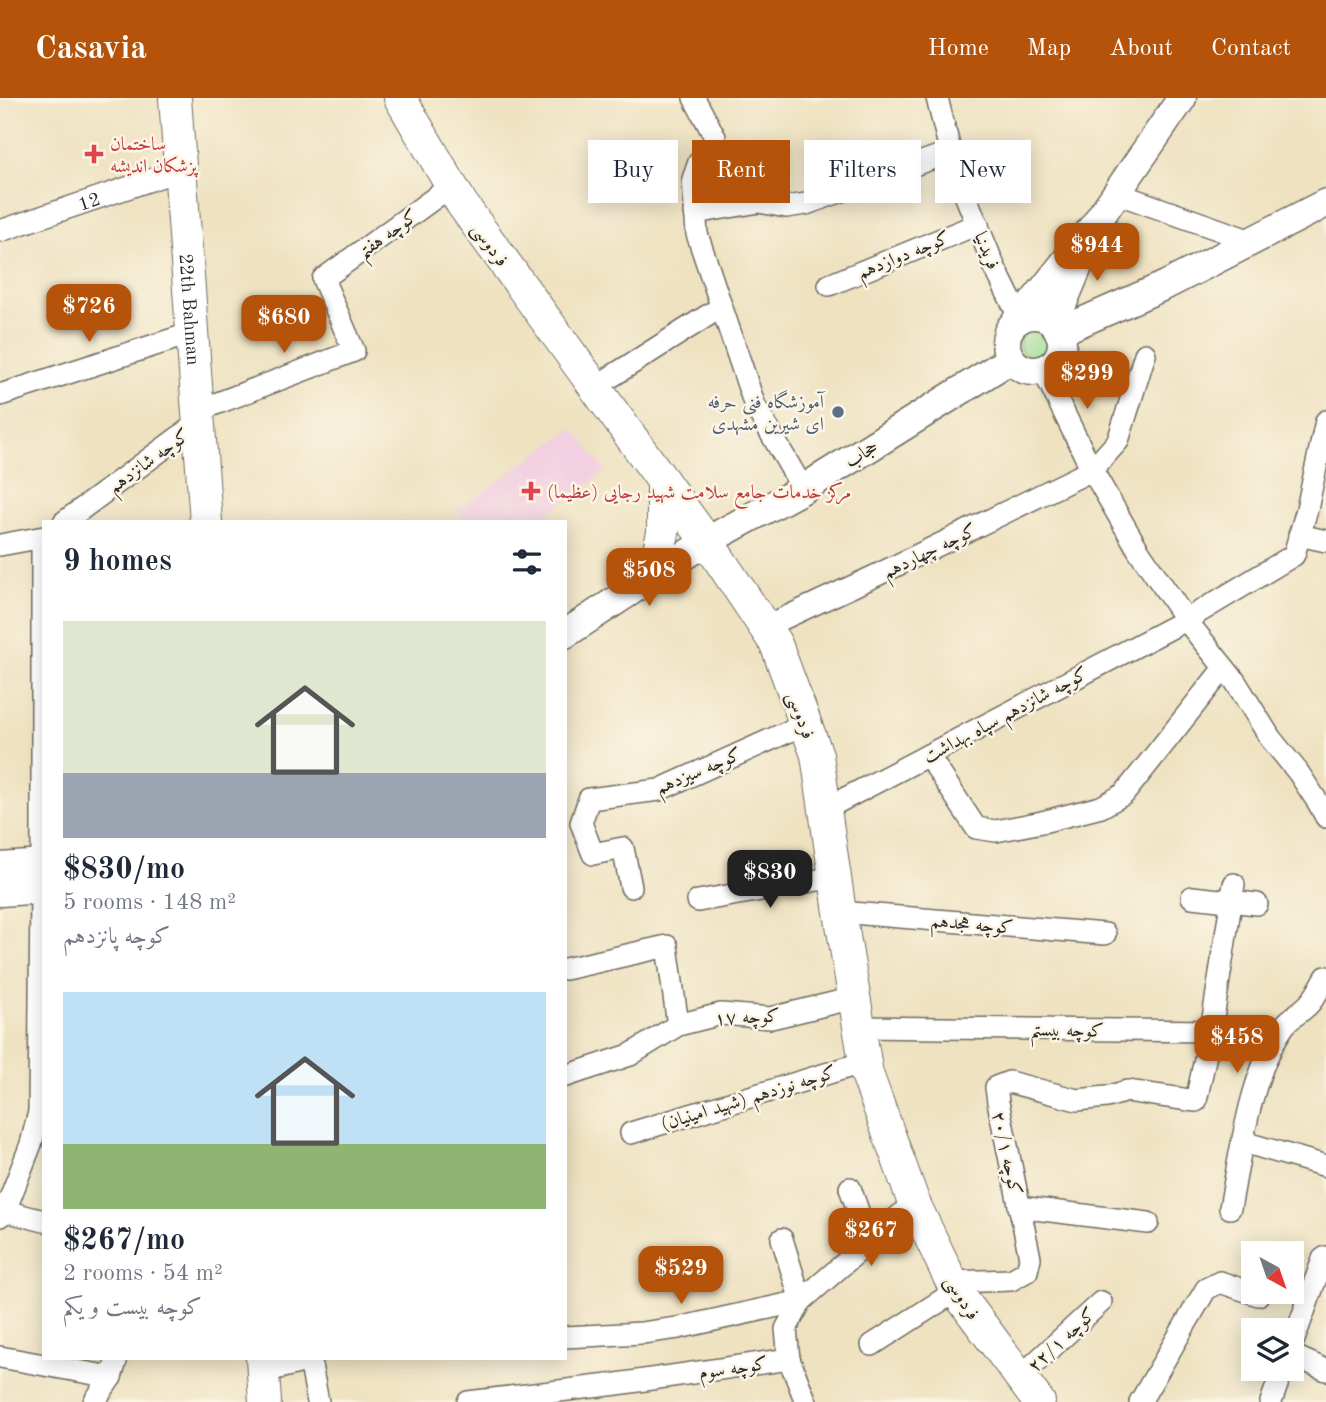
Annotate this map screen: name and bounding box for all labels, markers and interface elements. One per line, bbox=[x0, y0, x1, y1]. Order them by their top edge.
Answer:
text: Casavia bbox=[35, 33, 147, 66]
text: Home bbox=[928, 37, 989, 61]
text: Map bbox=[1027, 37, 1071, 61]
text: About bbox=[1109, 37, 1173, 61]
text: Contact bbox=[1211, 37, 1291, 61]
place label: ساختمان پزشکان اندیشه bbox=[110, 136, 198, 178]
chip: Buy bbox=[588, 140, 678, 203]
chip: Rent bbox=[692, 140, 790, 203]
chip: Filters bbox=[804, 140, 921, 203]
chip: New bbox=[935, 140, 1031, 203]
marker: ساختمان پزشکان اندیشه bbox=[84, 144, 104, 164]
street label: 12 bbox=[76, 191, 103, 216]
street label: کوچه هفتم bbox=[354, 206, 427, 270]
street label: فردوسی bbox=[465, 220, 511, 272]
pin: $944 bbox=[1056, 223, 1138, 283]
street label: کوچه دوازدهم bbox=[855, 228, 956, 290]
street label: فریدنیا bbox=[969, 229, 1002, 273]
text: $944 bbox=[1070, 234, 1124, 257]
street label: 22th Bahman bbox=[174, 253, 202, 366]
pin: $726 bbox=[48, 285, 130, 344]
text: $726 bbox=[62, 295, 116, 318]
pin: $680 bbox=[243, 296, 325, 355]
text: $680 bbox=[257, 306, 311, 329]
pin: $299 bbox=[1046, 352, 1128, 411]
text: $299 bbox=[1060, 362, 1114, 385]
place label: آموزشگاه فنی حرفه ای شیرین مشهدی bbox=[707, 389, 826, 436]
marker: آموزشگاه فنی حرفه ای شیرین مشهدی bbox=[830, 404, 846, 420]
street label: کوچه شانزدهم bbox=[105, 425, 198, 503]
street label: حجاب bbox=[842, 438, 882, 473]
marker: مرکز خدمات جامع سلامت شهید رجایی (عظیما) bbox=[521, 481, 541, 501]
place label: مرکز خدمات جامع سلامت شهید رجایی (عظیما) bbox=[547, 482, 851, 509]
street label: کوچه چهاردهم bbox=[880, 520, 983, 589]
icon: filters bbox=[508, 543, 546, 581]
text: 9 homes bbox=[63, 547, 172, 577]
pin: $508 bbox=[608, 548, 690, 608]
text: $508 bbox=[622, 559, 676, 582]
street label: کوچه شانزدهم سپاه بهداشت bbox=[920, 664, 1095, 774]
icon: home bbox=[242, 667, 368, 793]
street label: فردوسی bbox=[781, 690, 817, 743]
street label: کوچه سیزدهم bbox=[653, 745, 747, 805]
pin: $830 bbox=[729, 850, 811, 910]
text: $830/mo bbox=[63, 855, 185, 885]
text: $830 bbox=[743, 861, 797, 884]
text: 5 rooms · 148 m² bbox=[63, 891, 236, 914]
street label: کوچه هجدهم bbox=[929, 911, 1014, 946]
text: کوچه پانزدهم bbox=[63, 925, 170, 948]
street label: ۱۷ کوچه bbox=[714, 1006, 780, 1032]
pin: $458 bbox=[1196, 1016, 1278, 1075]
street label: کوچه بیستم bbox=[1030, 1020, 1104, 1050]
text: $458 bbox=[1210, 1026, 1264, 1049]
icon: home bbox=[242, 1038, 368, 1164]
street label: کوچه نوزدهم (شهید امینیان) bbox=[659, 1063, 841, 1142]
street label: کوچه ۲۰/۱ bbox=[985, 1110, 1025, 1197]
pin: $267 bbox=[830, 1208, 912, 1268]
text: $267 bbox=[844, 1219, 898, 1242]
text: $267/mo bbox=[63, 1226, 185, 1256]
north arrow bbox=[1241, 1241, 1304, 1304]
map controls bbox=[1241, 1241, 1304, 1381]
pin: $529 bbox=[640, 1246, 722, 1306]
text: $529 bbox=[654, 1257, 708, 1280]
text: 2 rooms · 54 m² bbox=[63, 1262, 223, 1285]
street label: فردوسی bbox=[938, 1273, 982, 1325]
text: کوچه بیست و یکم bbox=[63, 1296, 202, 1319]
street label: کوچه ۲۲/۱ bbox=[1024, 1304, 1102, 1378]
button: layers bbox=[1241, 1318, 1304, 1381]
street label: کوچه سوم bbox=[698, 1354, 770, 1389]

